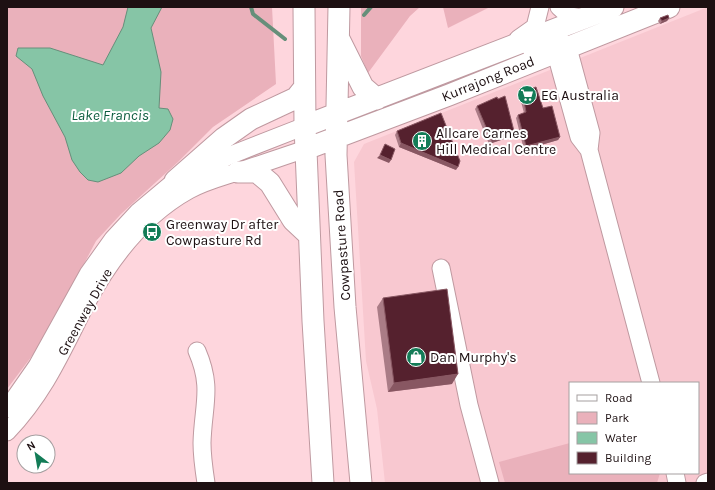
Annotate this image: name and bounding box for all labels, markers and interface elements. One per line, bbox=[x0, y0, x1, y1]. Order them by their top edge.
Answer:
street label: Kurrajong Road bbox=[439, 53, 537, 105]
supermarket icon: EG Australia bbox=[516, 84, 538, 106]
place label: EG Australia bbox=[541, 87, 619, 104]
water label: Lake Francis bbox=[71, 106, 149, 124]
place label: Allcare Carnes Hill Medical Centre bbox=[436, 125, 556, 158]
building icon: Allcare Carnes Hill Medical Centre bbox=[411, 130, 433, 152]
street label: Cowpasture Road bbox=[330, 189, 354, 301]
place label: Greenway Dr after Cowpasture Rd bbox=[166, 216, 279, 249]
bus stop icon: Greenway Dr after Cowpasture Rd bbox=[141, 221, 163, 243]
street label: Greenway Drive bbox=[54, 265, 116, 359]
shop icon: Dan Murphy's bbox=[405, 346, 427, 368]
place label: Dan Murphy's bbox=[430, 349, 517, 366]
legend bbox=[569, 382, 699, 474]
text: Road bbox=[605, 391, 633, 405]
text: Park bbox=[605, 411, 630, 425]
text: Water bbox=[605, 431, 638, 445]
north arrow bbox=[16, 434, 56, 474]
text: N bbox=[24, 438, 38, 453]
text: Building bbox=[605, 451, 652, 465]

